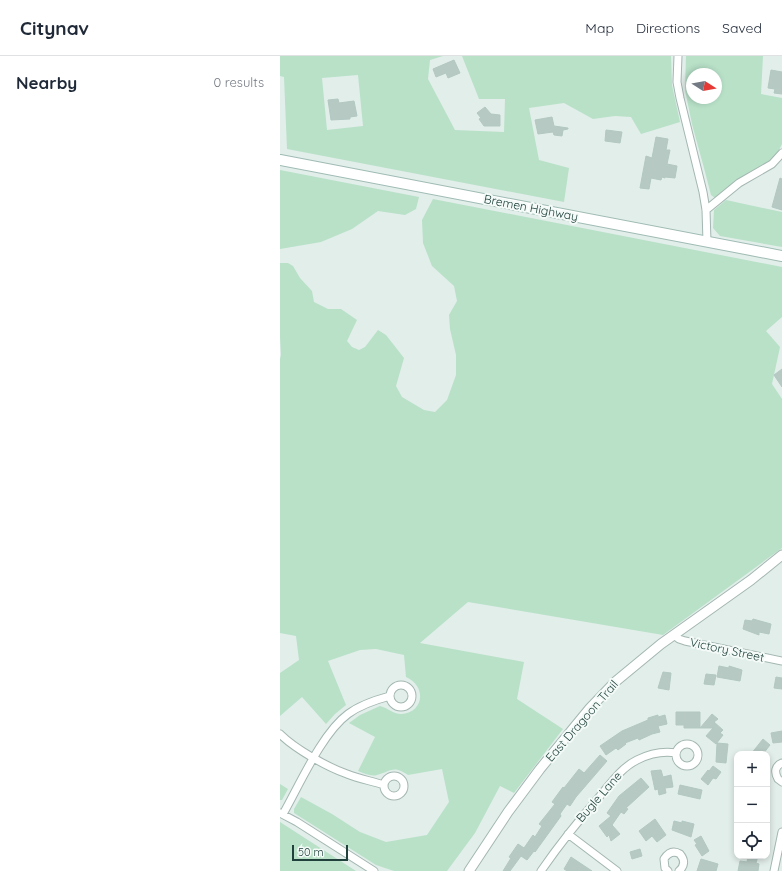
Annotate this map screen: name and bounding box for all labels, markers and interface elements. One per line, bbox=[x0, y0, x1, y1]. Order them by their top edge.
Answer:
text: Citynav bbox=[20, 16, 89, 40]
text: Map bbox=[585, 19, 614, 37]
text: Directions bbox=[636, 19, 700, 37]
text: Saved bbox=[722, 19, 762, 37]
north arrow bbox=[686, 68, 722, 104]
text: Nearby bbox=[16, 72, 77, 93]
text: 0 results bbox=[213, 74, 264, 90]
street label: Bremen Highway bbox=[483, 191, 579, 224]
street label: Victory Street bbox=[689, 634, 766, 665]
street label: East Dragoon Trail bbox=[542, 677, 621, 764]
map controls bbox=[734, 751, 770, 859]
button: + bbox=[734, 751, 770, 787]
street label: Bugle Lane bbox=[573, 768, 625, 825]
button: − bbox=[734, 787, 770, 823]
button: locate bbox=[734, 823, 770, 859]
scale bar bbox=[292, 843, 348, 862]
text: 50 m bbox=[298, 845, 324, 859]

